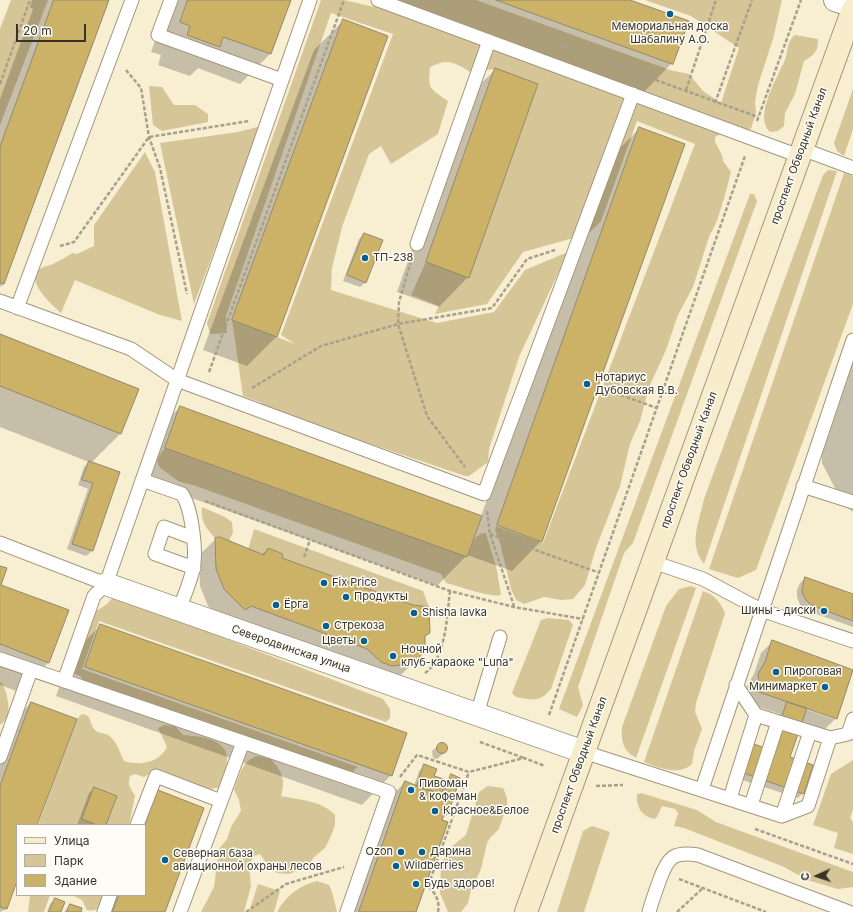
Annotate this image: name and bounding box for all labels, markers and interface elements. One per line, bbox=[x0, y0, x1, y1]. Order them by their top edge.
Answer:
marker: Мемориальная доска Шабалину А.О. bbox=[665, 9, 675, 19]
scale bar bbox=[18, 16, 88, 42]
place label: Мемориальная доска Шабалину А.О. bbox=[611, 20, 729, 46]
text: 20 m bbox=[23, 23, 52, 38]
street label: проспект Обводный Канал bbox=[768, 86, 830, 226]
place label: ТП-238 bbox=[373, 251, 413, 265]
marker: ТП-238 bbox=[360, 253, 370, 263]
place label: Нотариус Дубовская В.В. bbox=[595, 371, 678, 397]
marker: Нотариус Дубовская В.В. bbox=[582, 379, 592, 389]
street label: проспект Обводный Канал bbox=[658, 390, 720, 530]
place label: Fix Price bbox=[332, 576, 377, 590]
marker: Fix Price bbox=[319, 578, 329, 588]
place label: Продукты bbox=[354, 590, 408, 604]
marker: Продукты bbox=[341, 592, 351, 602]
place label: Ёрга bbox=[284, 598, 308, 612]
marker: Ёрга bbox=[271, 600, 281, 610]
place label: Шины - диски bbox=[741, 604, 816, 618]
place label: Shisha lavka bbox=[422, 606, 487, 620]
marker: Шины - диски bbox=[819, 606, 829, 616]
marker: Shisha lavka bbox=[409, 608, 419, 618]
place label: Стрекоза bbox=[334, 619, 384, 633]
marker: Стрекоза bbox=[321, 621, 331, 631]
street label: Северодвинская улица bbox=[230, 622, 352, 676]
place label: Цветы bbox=[322, 634, 356, 648]
marker: Цветы bbox=[359, 636, 369, 646]
place label: Ночной клуб-караоке "Luna" bbox=[401, 643, 514, 669]
marker: Ночной клуб-караоке "Luna" bbox=[388, 651, 398, 661]
place label: Пироговая bbox=[784, 665, 842, 679]
marker: Пироговая bbox=[771, 667, 781, 677]
place label: Минимаркет bbox=[749, 680, 817, 694]
marker: Минимаркет bbox=[820, 682, 830, 692]
street label: проспект Обводный Канал bbox=[548, 695, 610, 835]
place label: Пивоман & кофеман bbox=[419, 777, 477, 803]
marker: Пивоман & кофеман bbox=[406, 785, 416, 795]
place label: Красное&Белое bbox=[443, 804, 529, 818]
marker: Красное&Белое bbox=[430, 806, 440, 816]
legend bbox=[16, 824, 146, 896]
text: Улица bbox=[54, 833, 89, 848]
place label: Ozon bbox=[366, 845, 393, 859]
place label: Дарина bbox=[430, 845, 471, 859]
place label: Северная база авиационной охраны лесов bbox=[173, 847, 322, 873]
marker: Ozon bbox=[396, 847, 406, 857]
marker: Дарина bbox=[417, 847, 427, 857]
text: Парк bbox=[54, 853, 84, 868]
marker: Северная база авиационной охраны лесов bbox=[160, 855, 170, 865]
north arrow bbox=[797, 856, 837, 896]
place label: Wildberries bbox=[404, 859, 464, 873]
marker: Wildberries bbox=[391, 861, 401, 871]
text: С bbox=[798, 872, 812, 881]
text: Здание bbox=[54, 873, 97, 888]
place label: Будь здоров! bbox=[424, 877, 495, 891]
marker: Будь здоров! bbox=[411, 879, 421, 889]

